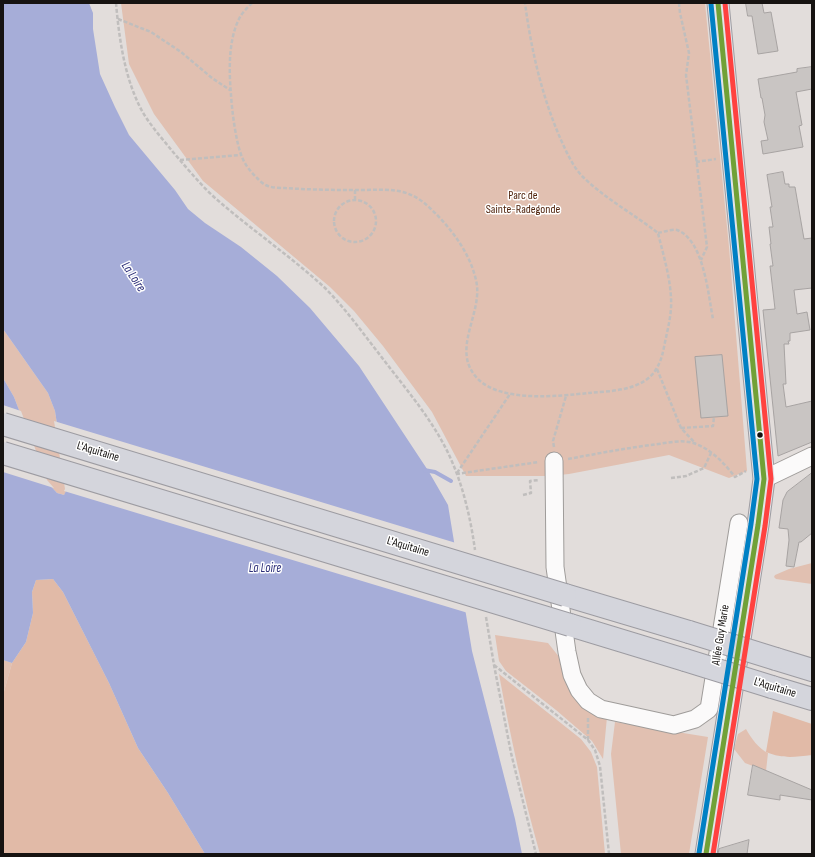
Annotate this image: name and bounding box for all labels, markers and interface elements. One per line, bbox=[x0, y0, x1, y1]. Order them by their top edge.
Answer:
park label: Parc de Sainte-Radegonde bbox=[486, 189, 560, 217]
water label: La Loire bbox=[117, 259, 149, 295]
unlabelled marker bbox=[755, 430, 765, 440]
street label: L'Aquitaine bbox=[75, 439, 121, 465]
street label: L'Aquitaine bbox=[385, 534, 431, 560]
water label: La Loire bbox=[249, 561, 281, 577]
street label: Allée Guy Marie bbox=[709, 604, 733, 666]
street label: L'Aquitaine bbox=[752, 675, 798, 701]

